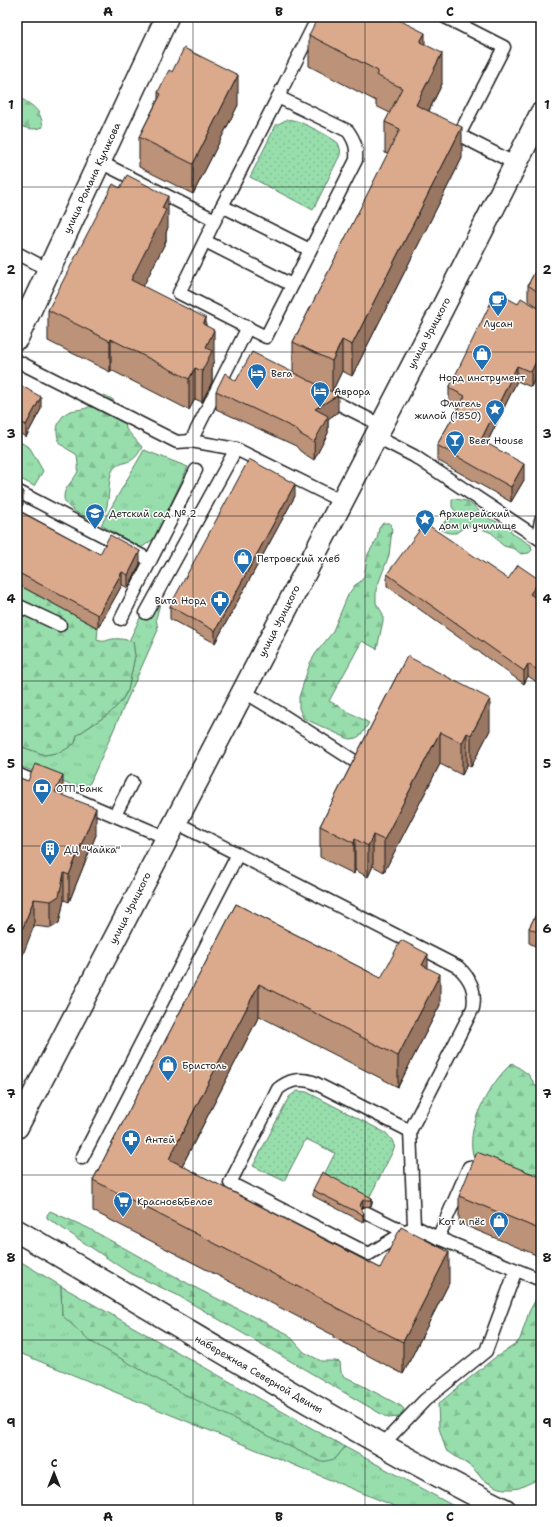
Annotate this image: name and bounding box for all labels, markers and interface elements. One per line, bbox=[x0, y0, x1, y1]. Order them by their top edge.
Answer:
text: A bbox=[103, 3, 113, 20]
text: B bbox=[275, 3, 283, 20]
text: C bbox=[446, 3, 454, 20]
text: 1 bbox=[8, 96, 14, 113]
text: 1 bbox=[544, 96, 550, 113]
street label: улица Романа Куликова bbox=[61, 120, 124, 236]
text: 2 bbox=[6, 261, 16, 278]
text: 2 bbox=[542, 261, 552, 278]
cafe icon: Лусан bbox=[487, 289, 509, 317]
street label: улица Урицкого bbox=[405, 295, 453, 371]
place label: Лусан bbox=[483, 317, 513, 330]
shop icon: Норд инструмент bbox=[471, 343, 493, 371]
hotel icon: Вега bbox=[246, 362, 268, 390]
place label: Вега bbox=[271, 367, 293, 380]
place label: Норд инструмент bbox=[439, 371, 526, 384]
hotel icon: Аврора bbox=[309, 380, 331, 408]
place label: Аврора bbox=[334, 385, 371, 398]
place label: Флигель жилой (1850) bbox=[415, 397, 481, 422]
place icon: Флигель жилой (1850) bbox=[484, 398, 506, 426]
text: 3 bbox=[6, 425, 16, 442]
text: 3 bbox=[542, 425, 552, 442]
bar icon: Beer House bbox=[444, 429, 466, 457]
place label: Beer House bbox=[469, 434, 524, 447]
school or university icon: Детский сад № 2 bbox=[84, 502, 106, 530]
place label: Детский сад № 2 bbox=[109, 507, 197, 520]
place label: Архиерейский дом и училище bbox=[439, 507, 517, 532]
place icon: Архиерейский дом и училище bbox=[414, 508, 436, 536]
shop icon: Петровский хлеб bbox=[232, 547, 254, 575]
place label: Петровский хлеб bbox=[257, 552, 340, 565]
street label: улица Урицкого bbox=[255, 583, 303, 659]
pharmacy icon: Вита Норд bbox=[209, 589, 231, 617]
text: 4 bbox=[6, 590, 16, 607]
text: 4 bbox=[542, 590, 552, 607]
place label: Вита Норд bbox=[155, 594, 207, 607]
text: 5 bbox=[7, 755, 15, 772]
text: 5 bbox=[543, 755, 551, 772]
bank icon: ОТП Банк bbox=[31, 777, 53, 805]
place label: ОТП Банк bbox=[56, 782, 103, 795]
building icon: ДЦ "Чайка" bbox=[39, 838, 61, 866]
place label: ДЦ "Чайка" bbox=[64, 843, 120, 856]
street label: улица Урицкого bbox=[106, 870, 154, 946]
text: 6 bbox=[6, 920, 16, 937]
text: 6 bbox=[542, 920, 552, 937]
shop icon: Бристоль bbox=[157, 1054, 179, 1082]
place label: Бристоль bbox=[182, 1059, 227, 1072]
text: 7 bbox=[6, 1085, 16, 1102]
text: 7 bbox=[542, 1085, 552, 1102]
pharmacy icon: Антей bbox=[120, 1128, 142, 1156]
place label: Антей bbox=[145, 1133, 175, 1146]
supermarket icon: Красное&Белое bbox=[112, 1190, 134, 1218]
place label: Красное&Белое bbox=[137, 1195, 213, 1208]
shop icon: Кот и пёс bbox=[488, 1210, 510, 1238]
place label: Кот и пёс bbox=[438, 1215, 485, 1228]
text: 8 bbox=[6, 1249, 16, 1266]
text: 8 bbox=[542, 1249, 552, 1266]
street label: набережная Северной Двины bbox=[193, 1332, 325, 1416]
text: 9 bbox=[6, 1414, 16, 1431]
text: 9 bbox=[542, 1414, 552, 1431]
north arrow bbox=[34, 1453, 74, 1493]
text: С bbox=[51, 1456, 58, 1471]
text: A bbox=[103, 1508, 113, 1525]
text: B bbox=[275, 1508, 283, 1525]
text: C bbox=[446, 1508, 454, 1525]

